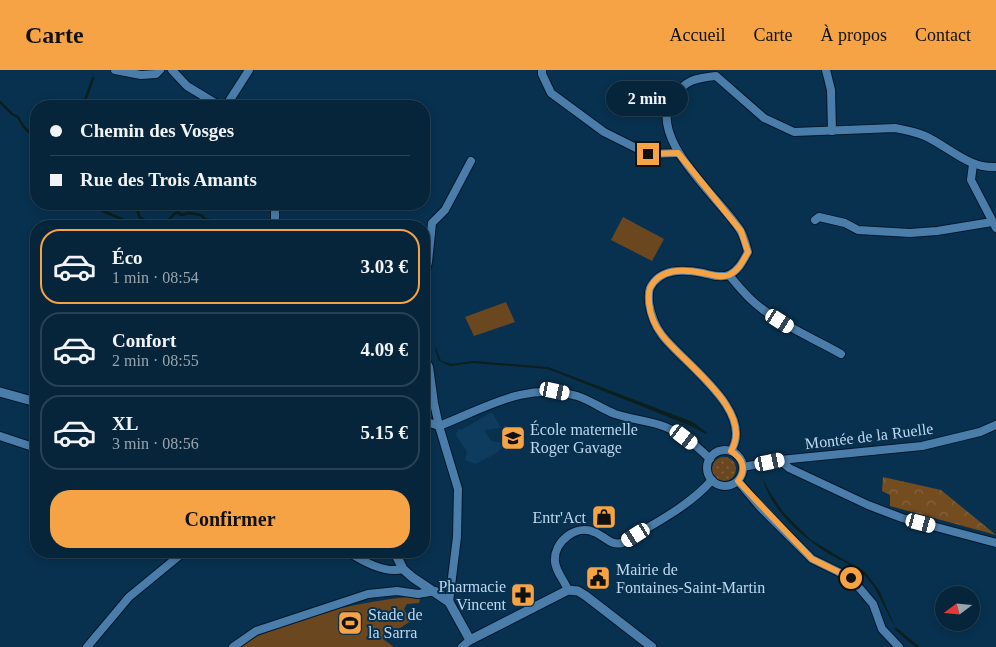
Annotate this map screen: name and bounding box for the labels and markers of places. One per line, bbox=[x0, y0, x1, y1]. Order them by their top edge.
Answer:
place label: École maternelle Roger Gavage bbox=[530, 420, 638, 457]
school or university icon: École maternelle Roger Gavage bbox=[500, 425, 526, 451]
shop icon: Entr'Act bbox=[591, 504, 617, 530]
place label: Entr'Act bbox=[532, 509, 587, 526]
place label: Mairie de Fontaines-Saint-Martin bbox=[616, 561, 765, 596]
public building icon: Mairie de Fontaines-Saint-Martin bbox=[585, 565, 611, 591]
place label: Pharmacie Vincent bbox=[438, 578, 507, 613]
pharmacy icon: Pharmacie Vincent bbox=[510, 582, 536, 608]
place label: Stade de la Sarra bbox=[368, 606, 423, 641]
sports icon: Stade de la Sarra bbox=[337, 610, 363, 636]

